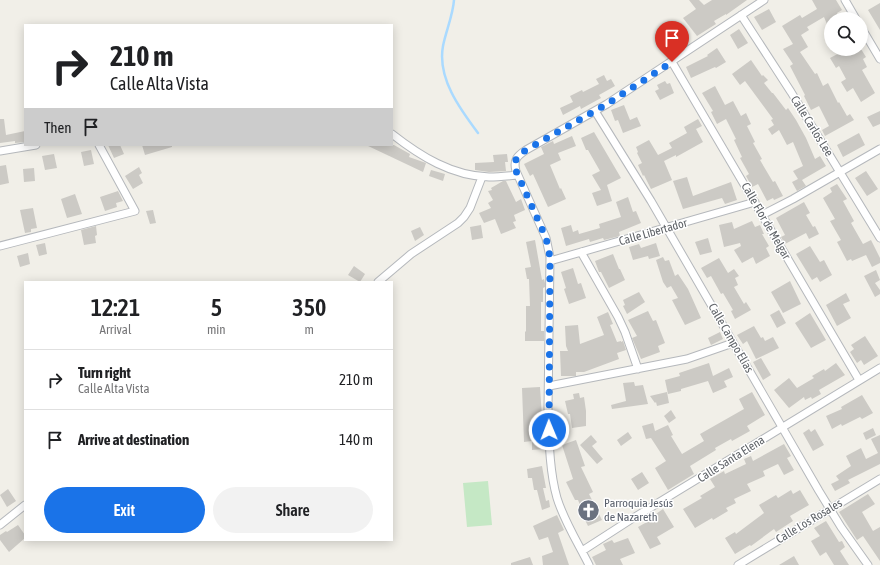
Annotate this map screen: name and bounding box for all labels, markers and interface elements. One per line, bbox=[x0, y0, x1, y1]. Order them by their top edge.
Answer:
map controls bbox=[824, 12, 868, 56]
button: search bbox=[824, 12, 868, 56]
pin bbox=[655, 21, 689, 62]
icon: arrive bbox=[661, 27, 683, 49]
icon: right bbox=[44, 40, 96, 92]
text: 210 m bbox=[110, 40, 173, 72]
text: Calle Alta Vista bbox=[110, 73, 209, 94]
street label: Calle Carlos Lee bbox=[788, 93, 836, 159]
icon: arrive bbox=[80, 116, 102, 138]
text: Then bbox=[44, 119, 72, 136]
street label: Calle Flor de Melgar bbox=[738, 180, 794, 262]
street label: Calle Libertador bbox=[617, 215, 689, 248]
text: 12:21 bbox=[91, 294, 140, 321]
text: 5 bbox=[211, 294, 222, 321]
text: 350 bbox=[292, 294, 326, 321]
street label: Calle Campo Elías bbox=[705, 301, 757, 375]
text: Arrival bbox=[100, 322, 131, 337]
text: min bbox=[207, 322, 226, 337]
text: m bbox=[305, 322, 314, 337]
text: Turn right bbox=[78, 364, 131, 381]
icon: right bbox=[44, 369, 66, 391]
text: 210 m bbox=[339, 371, 373, 388]
text: Calle Alta Vista bbox=[78, 381, 149, 396]
position arrow bbox=[528, 409, 570, 451]
icon: arrive bbox=[44, 429, 66, 451]
text: Arrive at destination bbox=[78, 431, 189, 448]
text: 140 m bbox=[339, 431, 373, 448]
street label: Calle Santa Elena bbox=[695, 433, 767, 485]
button: Exit bbox=[44, 487, 205, 533]
button: Share bbox=[213, 487, 373, 533]
place label: Parroquia Jesús de Nazareth bbox=[604, 496, 673, 524]
street label: Calle Los Rosales bbox=[773, 496, 845, 546]
church icon: Parroquia Jesús de Nazareth bbox=[576, 497, 602, 523]

